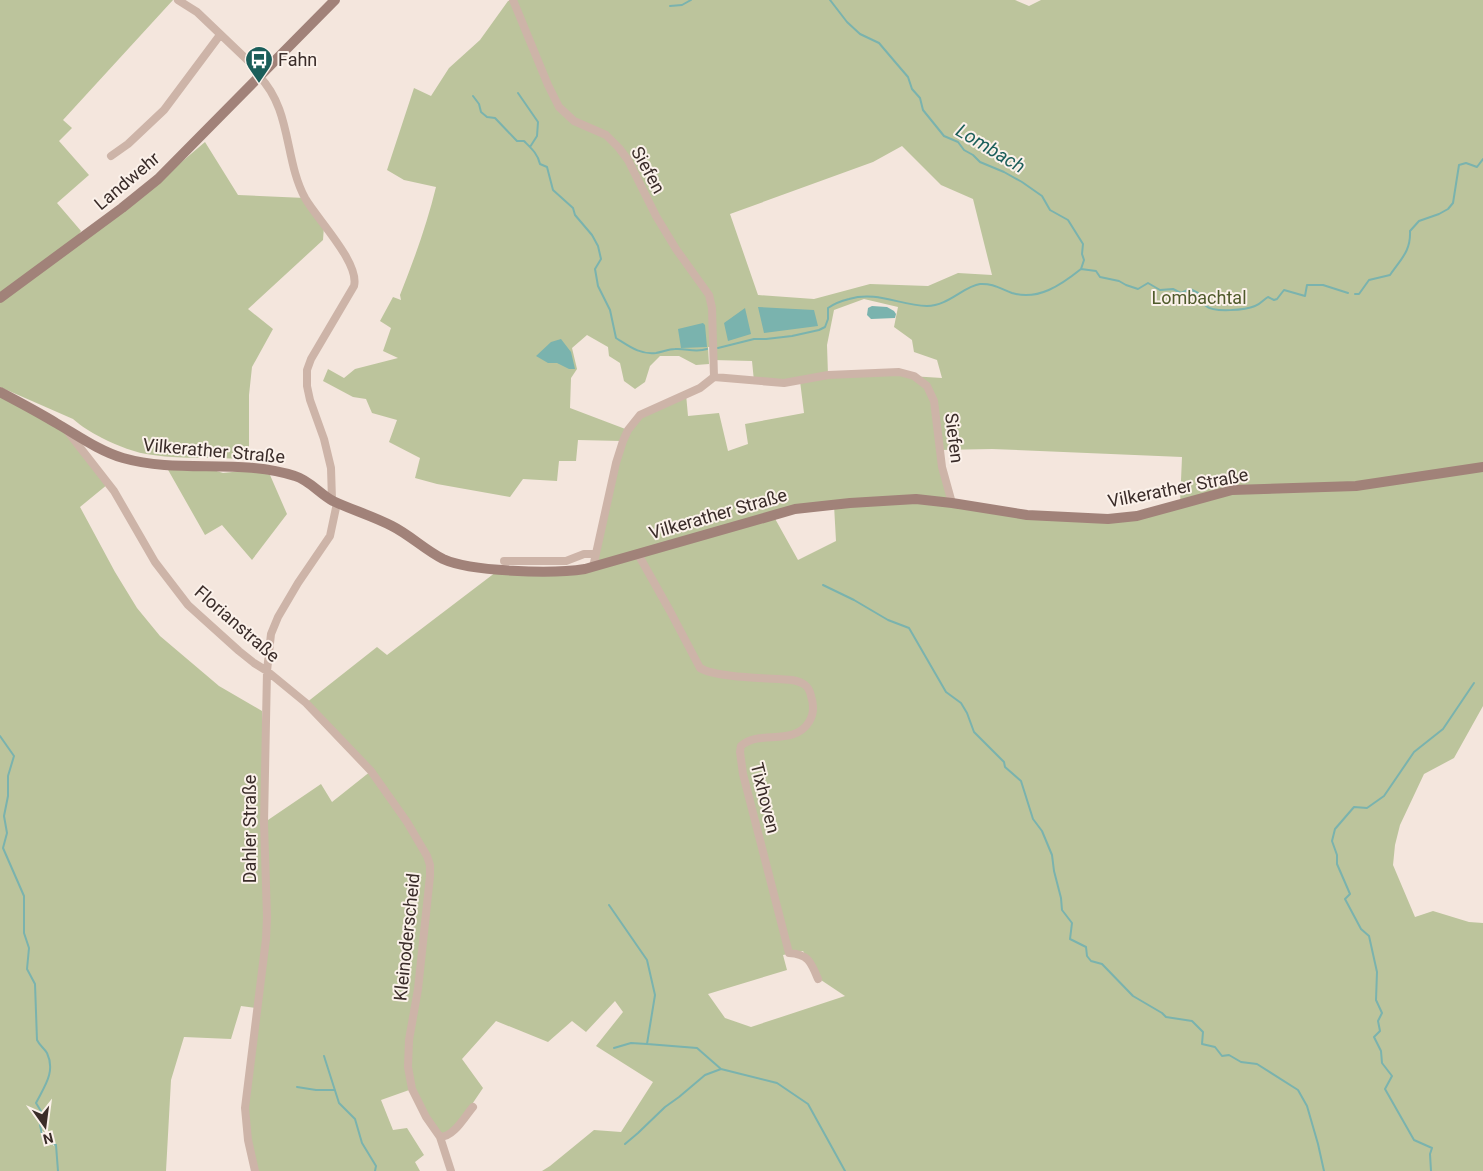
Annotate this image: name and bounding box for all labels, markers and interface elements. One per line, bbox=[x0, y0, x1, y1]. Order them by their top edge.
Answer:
bus stop icon: Fahn bbox=[244, 45, 274, 84]
place label: Fahn bbox=[278, 49, 317, 70]
water label: Lombach bbox=[952, 119, 1030, 178]
street label: Siefen bbox=[627, 143, 670, 197]
street label: Landwehr bbox=[90, 147, 164, 214]
park label: Lombachtal bbox=[1151, 287, 1247, 308]
street label: Siefen bbox=[941, 412, 968, 464]
street label: Vilkerather Straße bbox=[142, 434, 286, 467]
street label: Vilkerather Straße bbox=[1106, 464, 1250, 511]
street label: Vilkerather Straße bbox=[646, 484, 789, 543]
street label: Florianstraße bbox=[191, 581, 284, 666]
street label: Tixhoven bbox=[747, 760, 784, 835]
street label: Dahler Straße bbox=[239, 775, 260, 883]
street label: Kleinoderscheid bbox=[389, 872, 424, 1002]
north arrow bbox=[20, 1101, 70, 1151]
text: N bbox=[41, 1130, 55, 1148]

